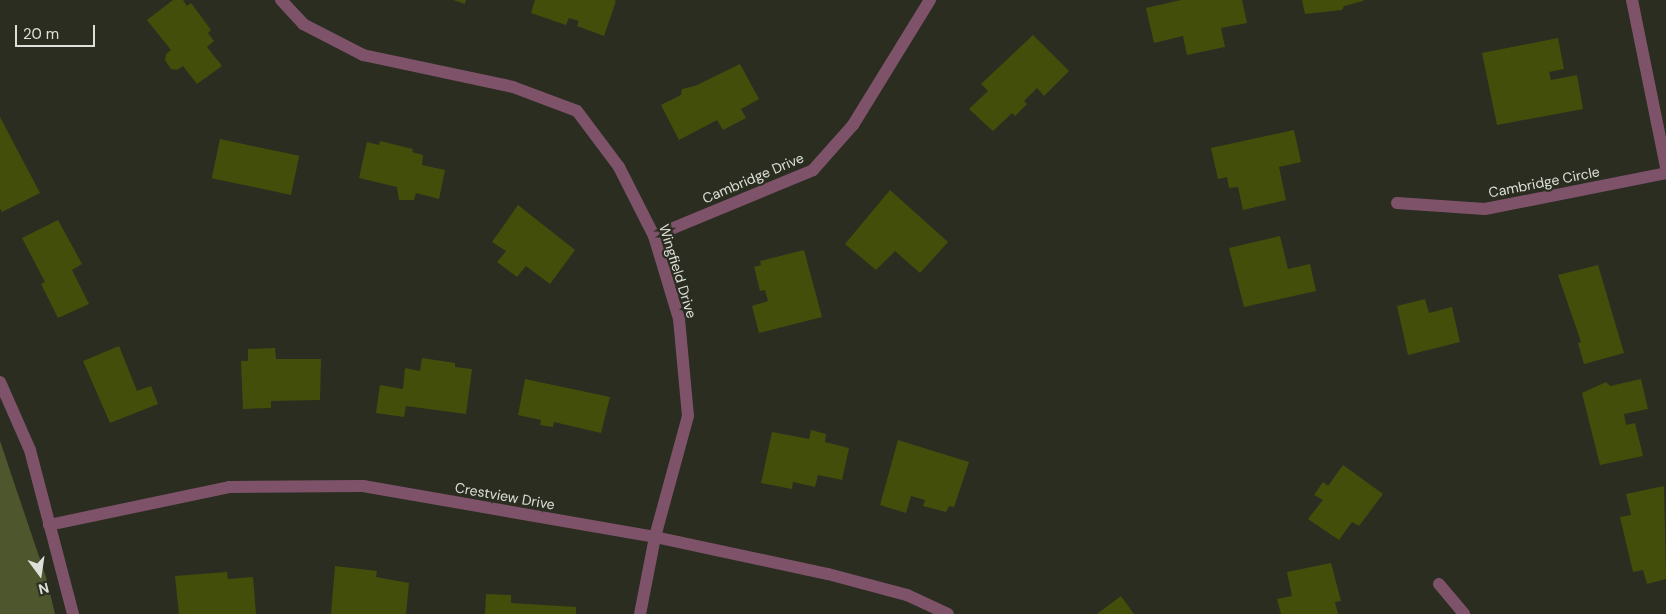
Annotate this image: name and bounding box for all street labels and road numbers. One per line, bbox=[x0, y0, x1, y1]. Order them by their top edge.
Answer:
street label: Cambridge Drive bbox=[700, 149, 806, 207]
street label: Cambridge Circle bbox=[1487, 163, 1601, 201]
street label: Wingfield Drive bbox=[656, 222, 700, 320]
street label: Crestview Drive bbox=[454, 479, 556, 513]

